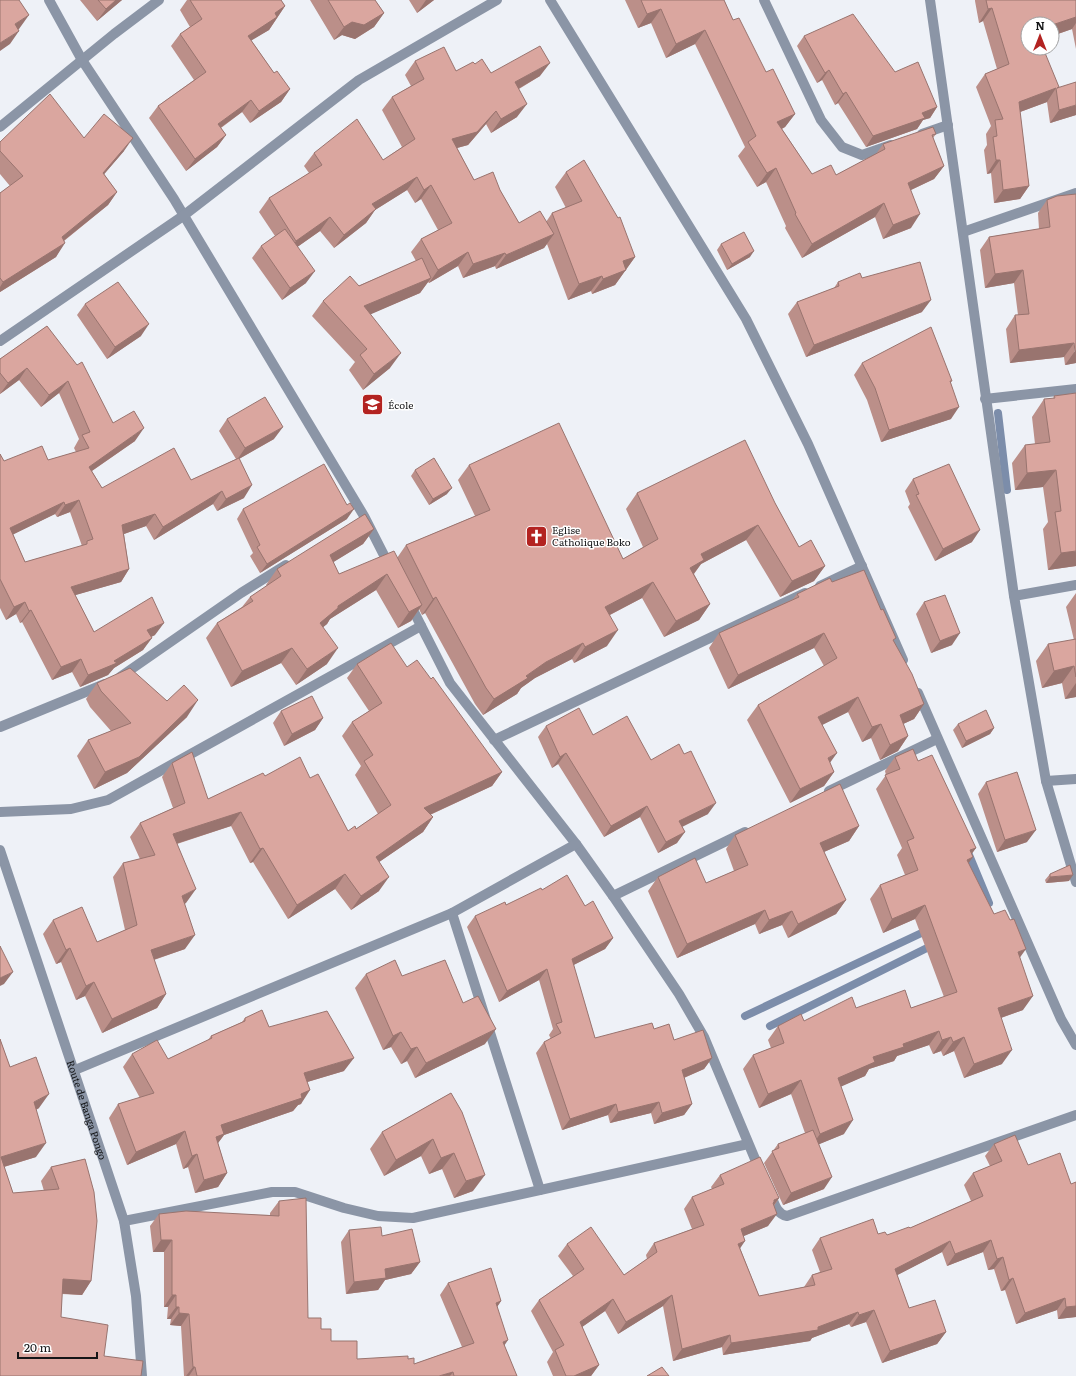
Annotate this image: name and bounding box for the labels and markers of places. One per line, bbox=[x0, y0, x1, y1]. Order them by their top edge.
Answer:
school or university icon: École bbox=[359, 392, 385, 418]
place label: École bbox=[388, 397, 413, 412]
place label: Eglise Catholique Boko bbox=[552, 522, 631, 549]
church icon: Eglise Catholique Boko bbox=[524, 523, 550, 549]

